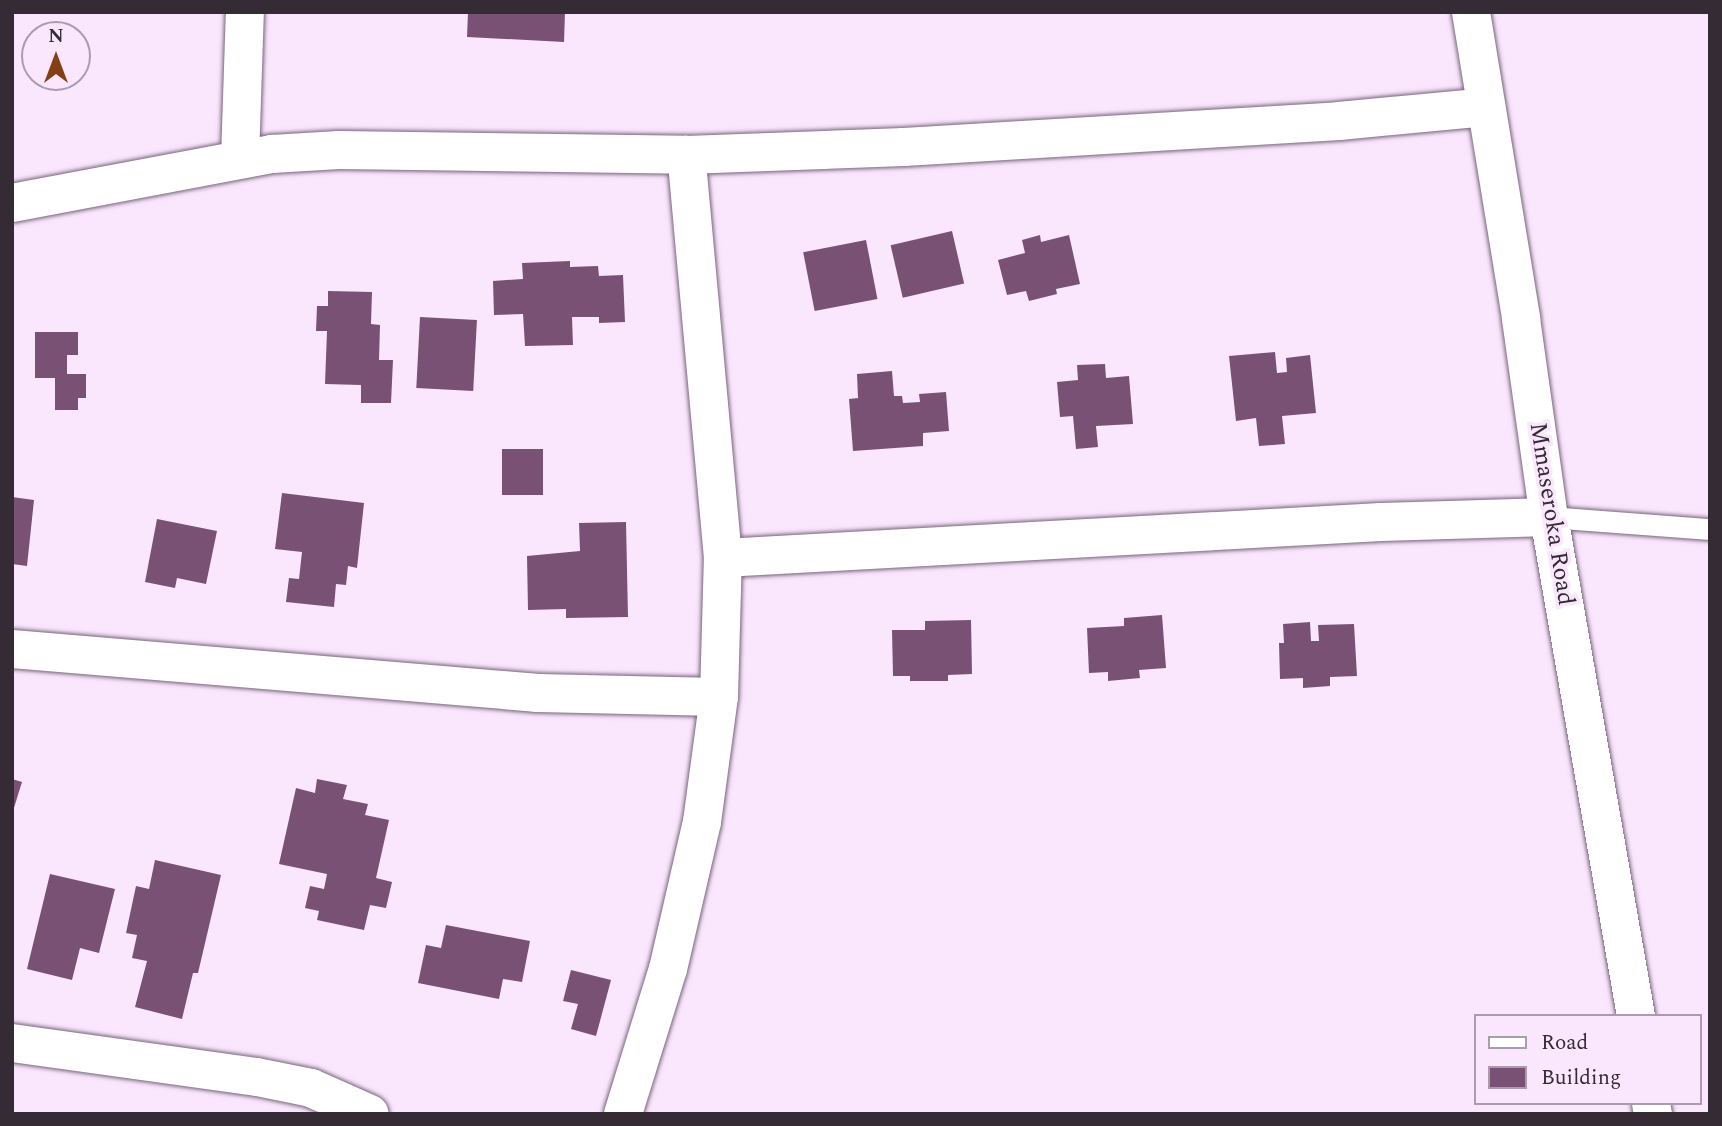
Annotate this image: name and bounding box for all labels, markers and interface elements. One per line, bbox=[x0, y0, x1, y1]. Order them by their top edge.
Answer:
north arrow bbox=[21, 21, 91, 91]
text: N bbox=[48, 22, 64, 51]
street label: Mmaseroka Road bbox=[1522, 421, 1580, 607]
legend bbox=[1474, 1014, 1701, 1105]
text: Road bbox=[1541, 1027, 1588, 1059]
text: Building bbox=[1541, 1062, 1621, 1094]

